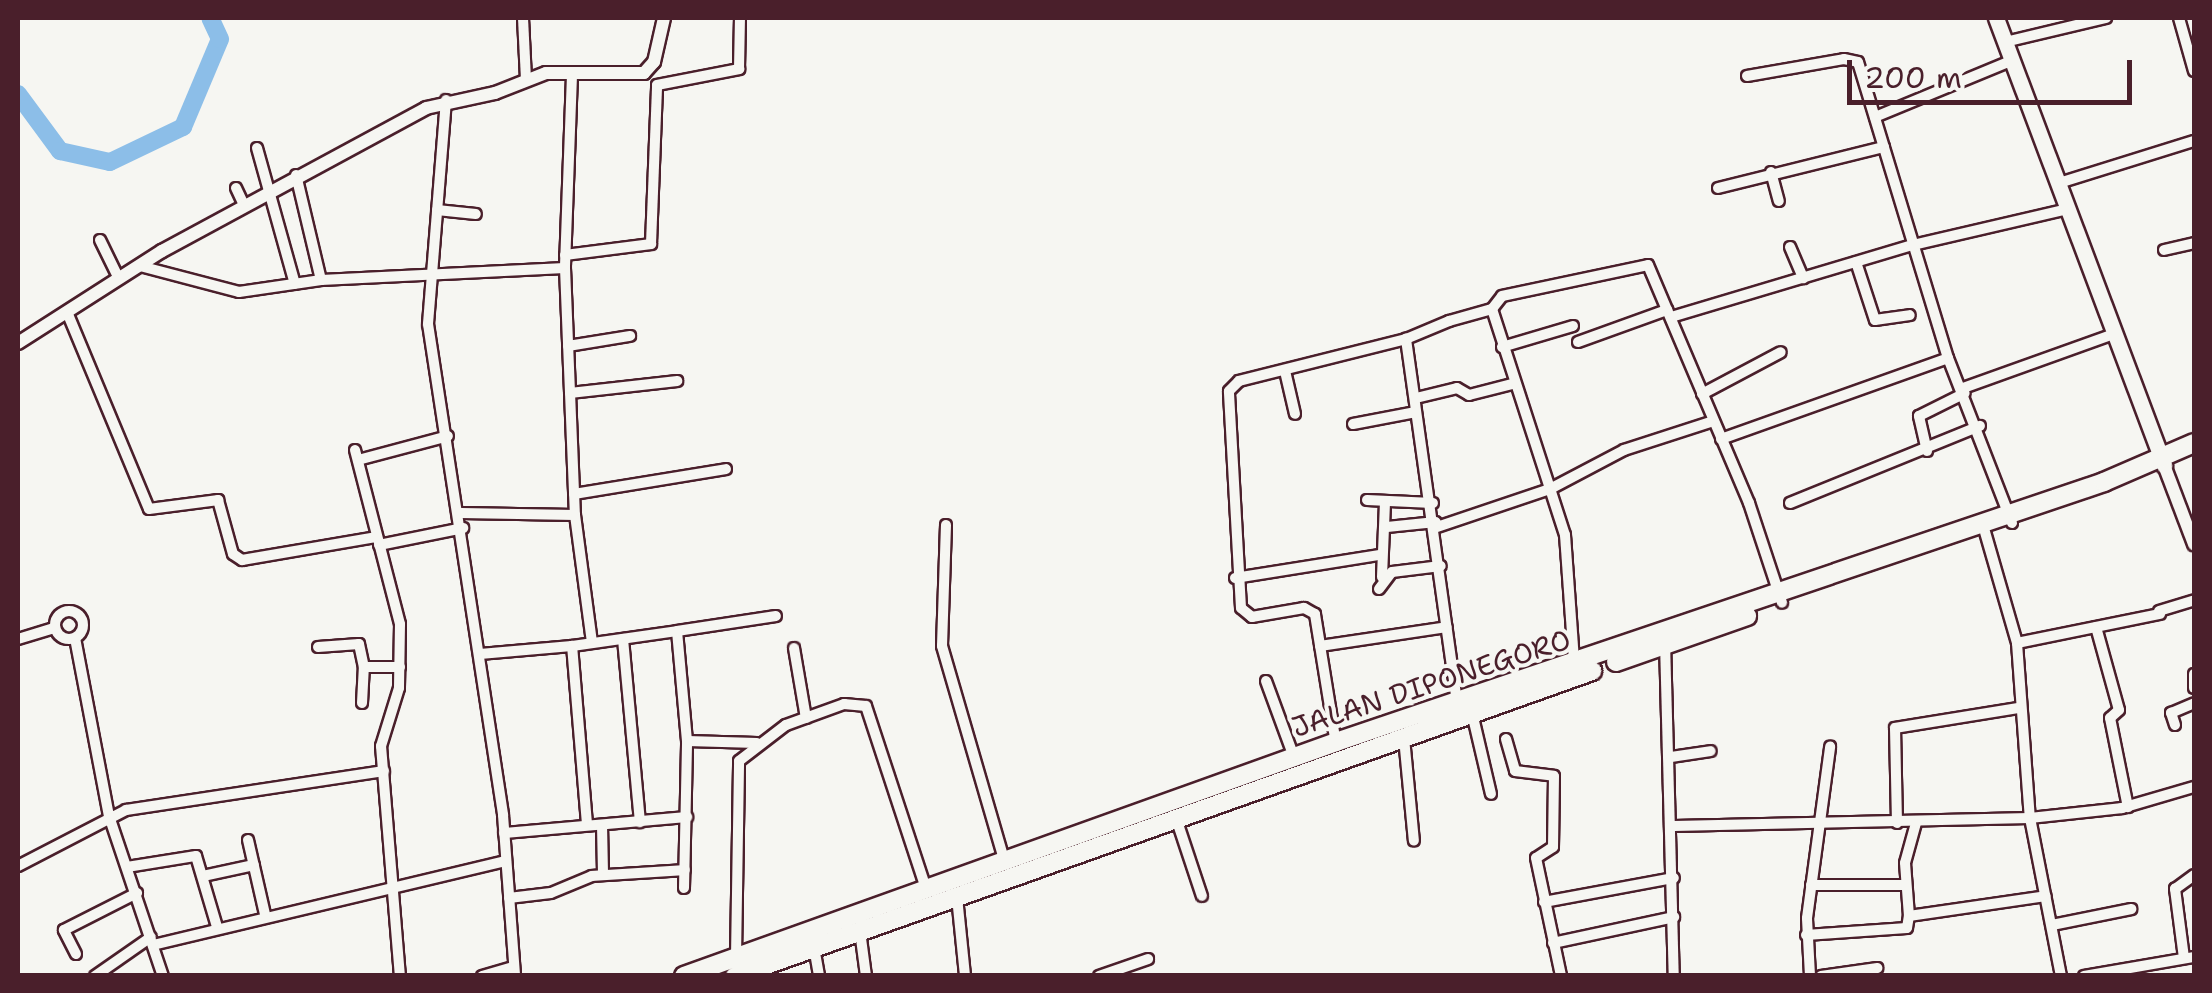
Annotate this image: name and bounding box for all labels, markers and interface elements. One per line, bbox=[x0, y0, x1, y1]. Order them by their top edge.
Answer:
scale bar bbox=[1852, 40, 2137, 102]
text: 200 m bbox=[1864, 57, 1962, 98]
street label: JALAN DIPONEGORO bbox=[1287, 622, 1575, 744]

